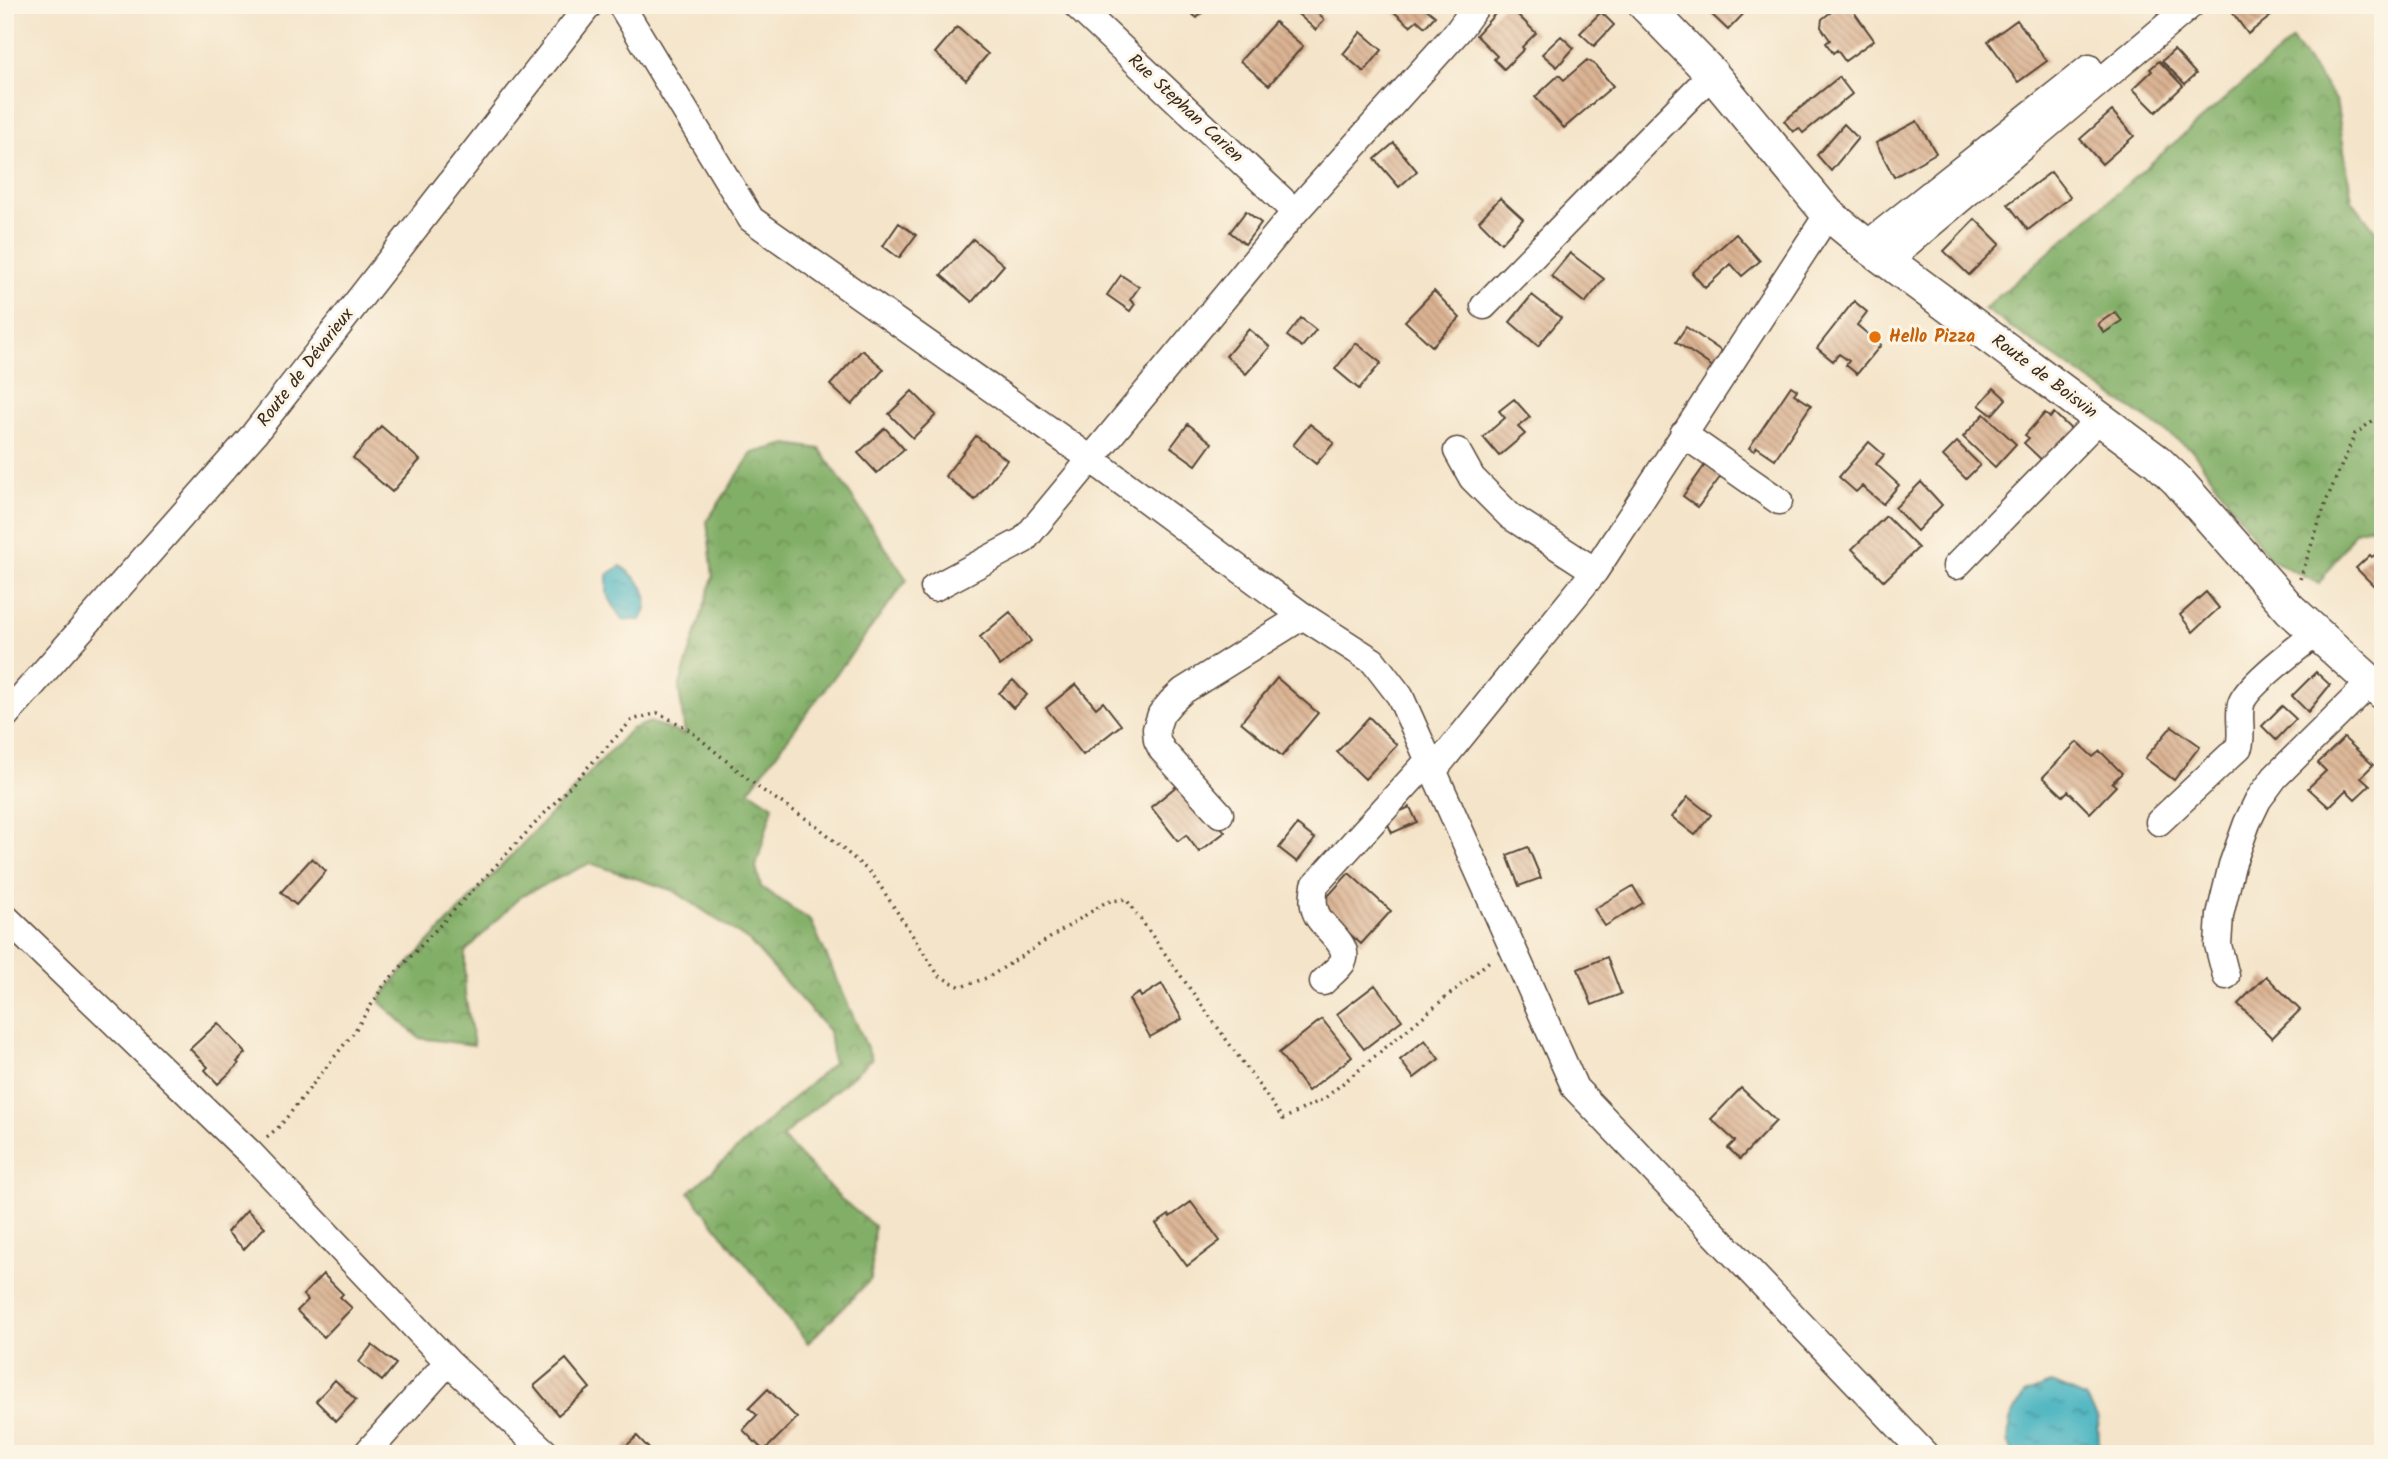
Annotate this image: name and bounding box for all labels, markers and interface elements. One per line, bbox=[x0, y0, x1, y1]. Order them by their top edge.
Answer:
street label: Rue Stephan Carien bbox=[1120, 47, 1250, 171]
street label: Route de Dévarieux bbox=[250, 302, 362, 434]
place label: Hello Pizza bbox=[1889, 323, 1975, 352]
street label: Route de Boisvin bbox=[1985, 327, 2103, 427]
marker: Hello Pizza bbox=[1867, 329, 1883, 345]

